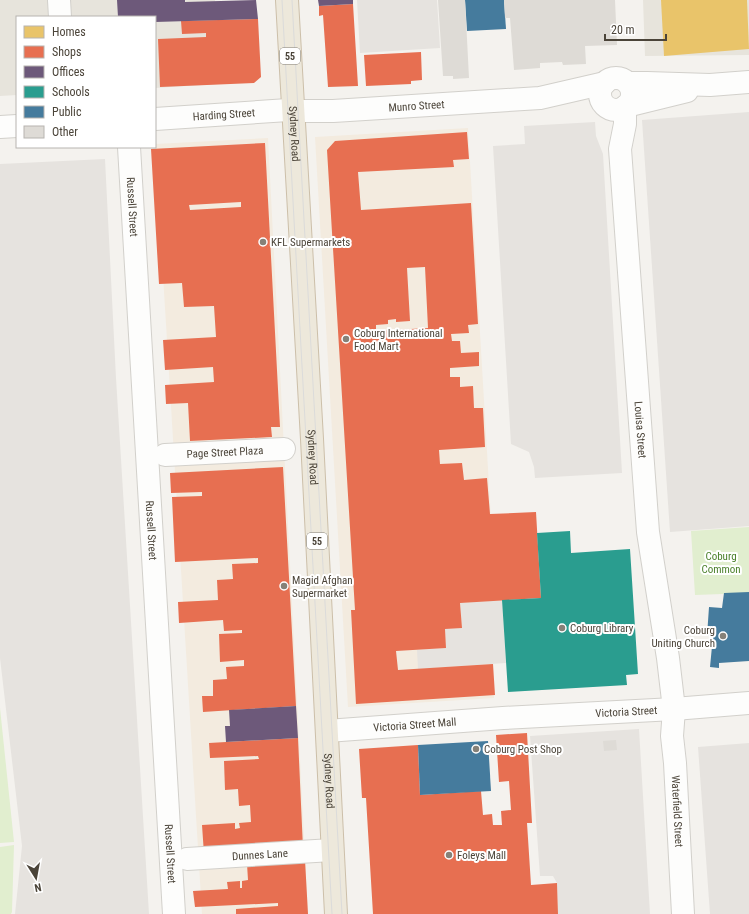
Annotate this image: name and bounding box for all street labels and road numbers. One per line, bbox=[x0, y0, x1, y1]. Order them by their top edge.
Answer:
road number: 55 bbox=[280, 48, 300, 64]
street label: Munro Street bbox=[388, 98, 445, 115]
street label: Harding Street bbox=[192, 106, 255, 123]
street label: Sydney Road bbox=[286, 106, 302, 162]
street label: Russell Street bbox=[124, 177, 140, 237]
street label: Louisa Street bbox=[631, 401, 649, 459]
street label: Sydney Road bbox=[304, 429, 320, 485]
street label: Page Street Plaza bbox=[186, 444, 264, 461]
street label: Russell Street bbox=[143, 500, 159, 561]
road number: 55 bbox=[307, 533, 327, 549]
street label: Victoria Street bbox=[595, 704, 658, 720]
street label: Victoria Street Mall bbox=[373, 715, 457, 735]
street label: Sydney Road bbox=[321, 753, 337, 809]
street label: Waterfield Street bbox=[669, 775, 685, 848]
street label: Russell Street bbox=[162, 824, 178, 884]
street label: Dunnes Lane bbox=[232, 847, 288, 863]

